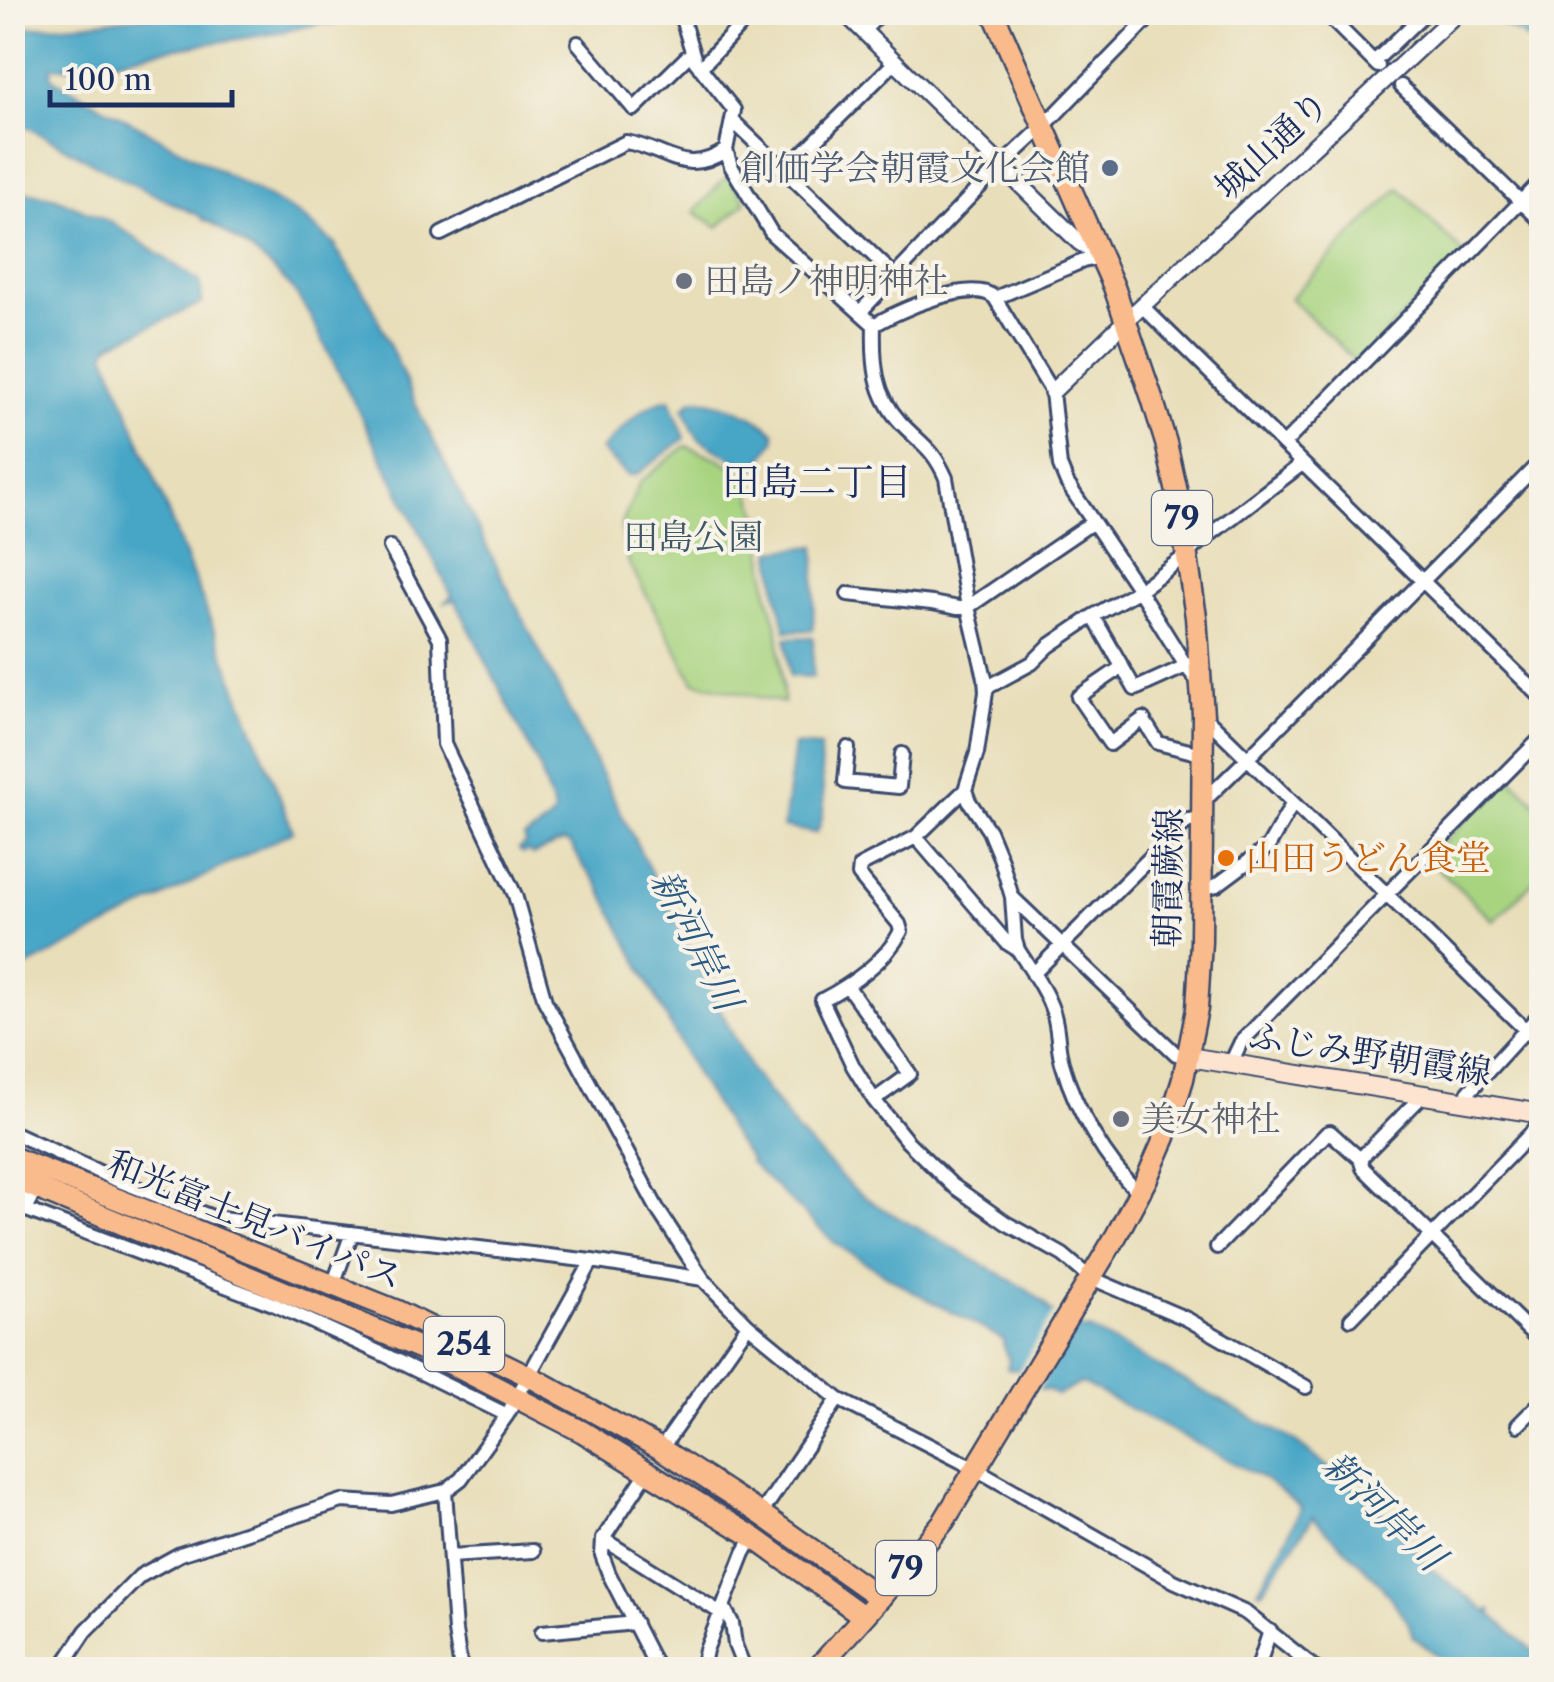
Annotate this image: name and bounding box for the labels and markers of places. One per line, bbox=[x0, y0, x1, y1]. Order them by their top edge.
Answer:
place label: 創価学会朝霞文化会館 bbox=[740, 146, 1090, 189]
marker: 創価学会朝霞文化会館 bbox=[1099, 157, 1121, 179]
place label: 田島ノ神明神社 bbox=[704, 259, 949, 302]
marker: 田島ノ神明神社 bbox=[673, 270, 695, 292]
place label: 山田うどん食堂 bbox=[1246, 836, 1491, 879]
marker: 山田うどん食堂 bbox=[1215, 847, 1237, 869]
place label: 美女神社 bbox=[1141, 1097, 1281, 1140]
marker: 美女神社 bbox=[1110, 1108, 1132, 1130]

